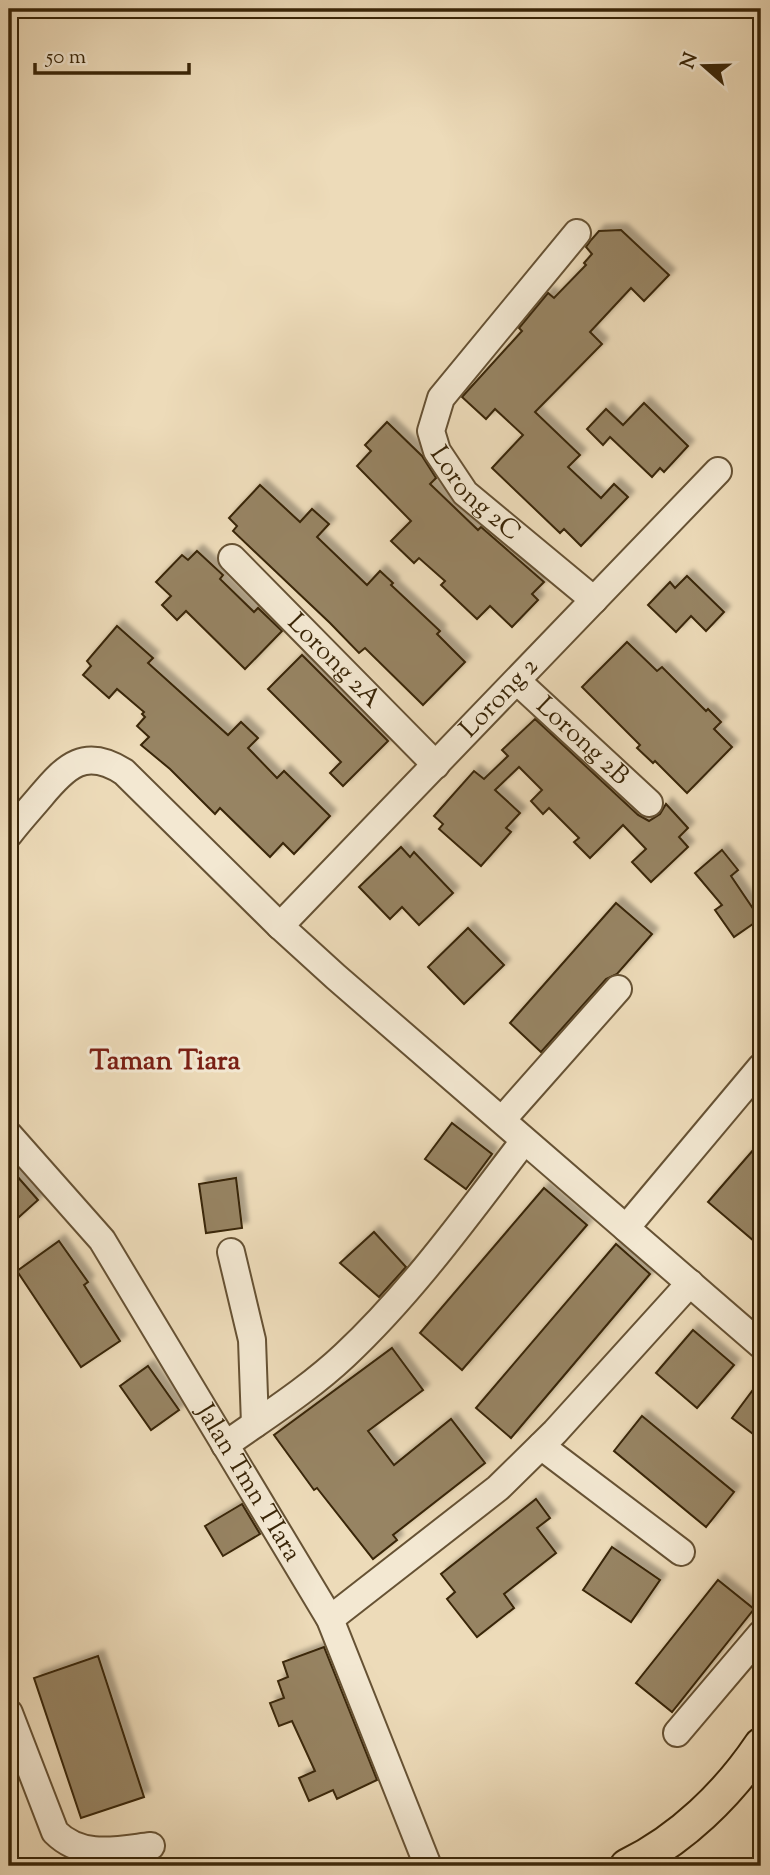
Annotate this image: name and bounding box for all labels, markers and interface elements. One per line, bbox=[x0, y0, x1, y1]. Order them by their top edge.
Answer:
scale bar bbox=[35, 32, 189, 76]
north arrow bbox=[668, 32, 738, 102]
text: 50 m bbox=[45, 43, 86, 73]
text: N bbox=[675, 49, 706, 73]
street label: Lorong 2C bbox=[420, 439, 529, 550]
street label: Lorong 2A bbox=[278, 605, 389, 717]
street label: Lorong 2 bbox=[452, 649, 547, 747]
street label: Lorong 2B bbox=[527, 689, 637, 794]
district label: Taman Tiara bbox=[90, 1042, 241, 1082]
street label: Jalan Tmn TIara bbox=[185, 1395, 310, 1569]

